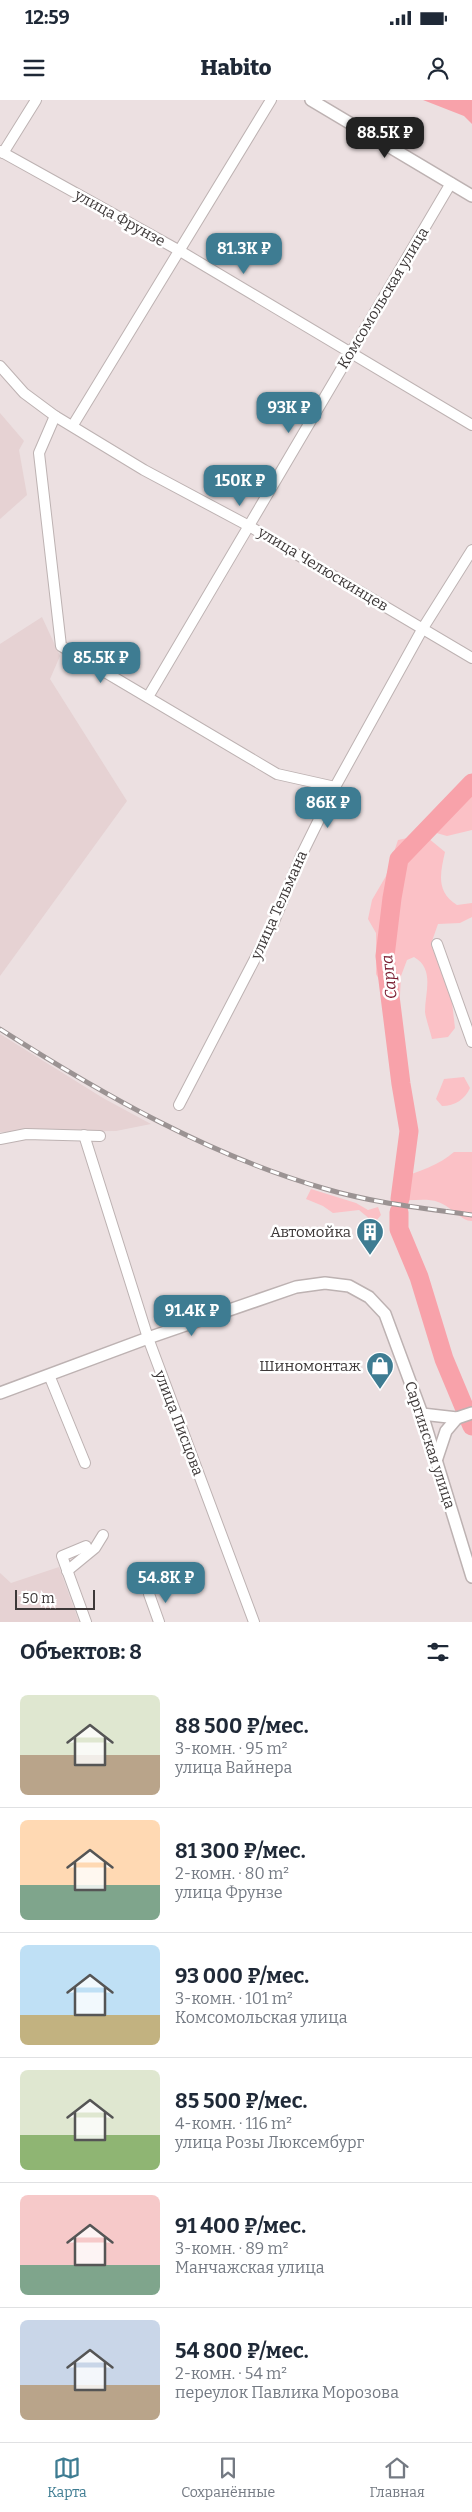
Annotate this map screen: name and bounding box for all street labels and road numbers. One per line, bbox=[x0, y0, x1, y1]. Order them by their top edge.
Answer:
street label: улица Фрунзе bbox=[71, 185, 168, 250]
street label: Комсомольская улица bbox=[334, 224, 432, 372]
street label: улица Челюскинцев bbox=[254, 522, 391, 615]
street label: улица Тельмана bbox=[247, 848, 311, 963]
street label: улица Писцова bbox=[150, 1367, 207, 1478]
street label: Саргинская улица bbox=[401, 1379, 459, 1511]

